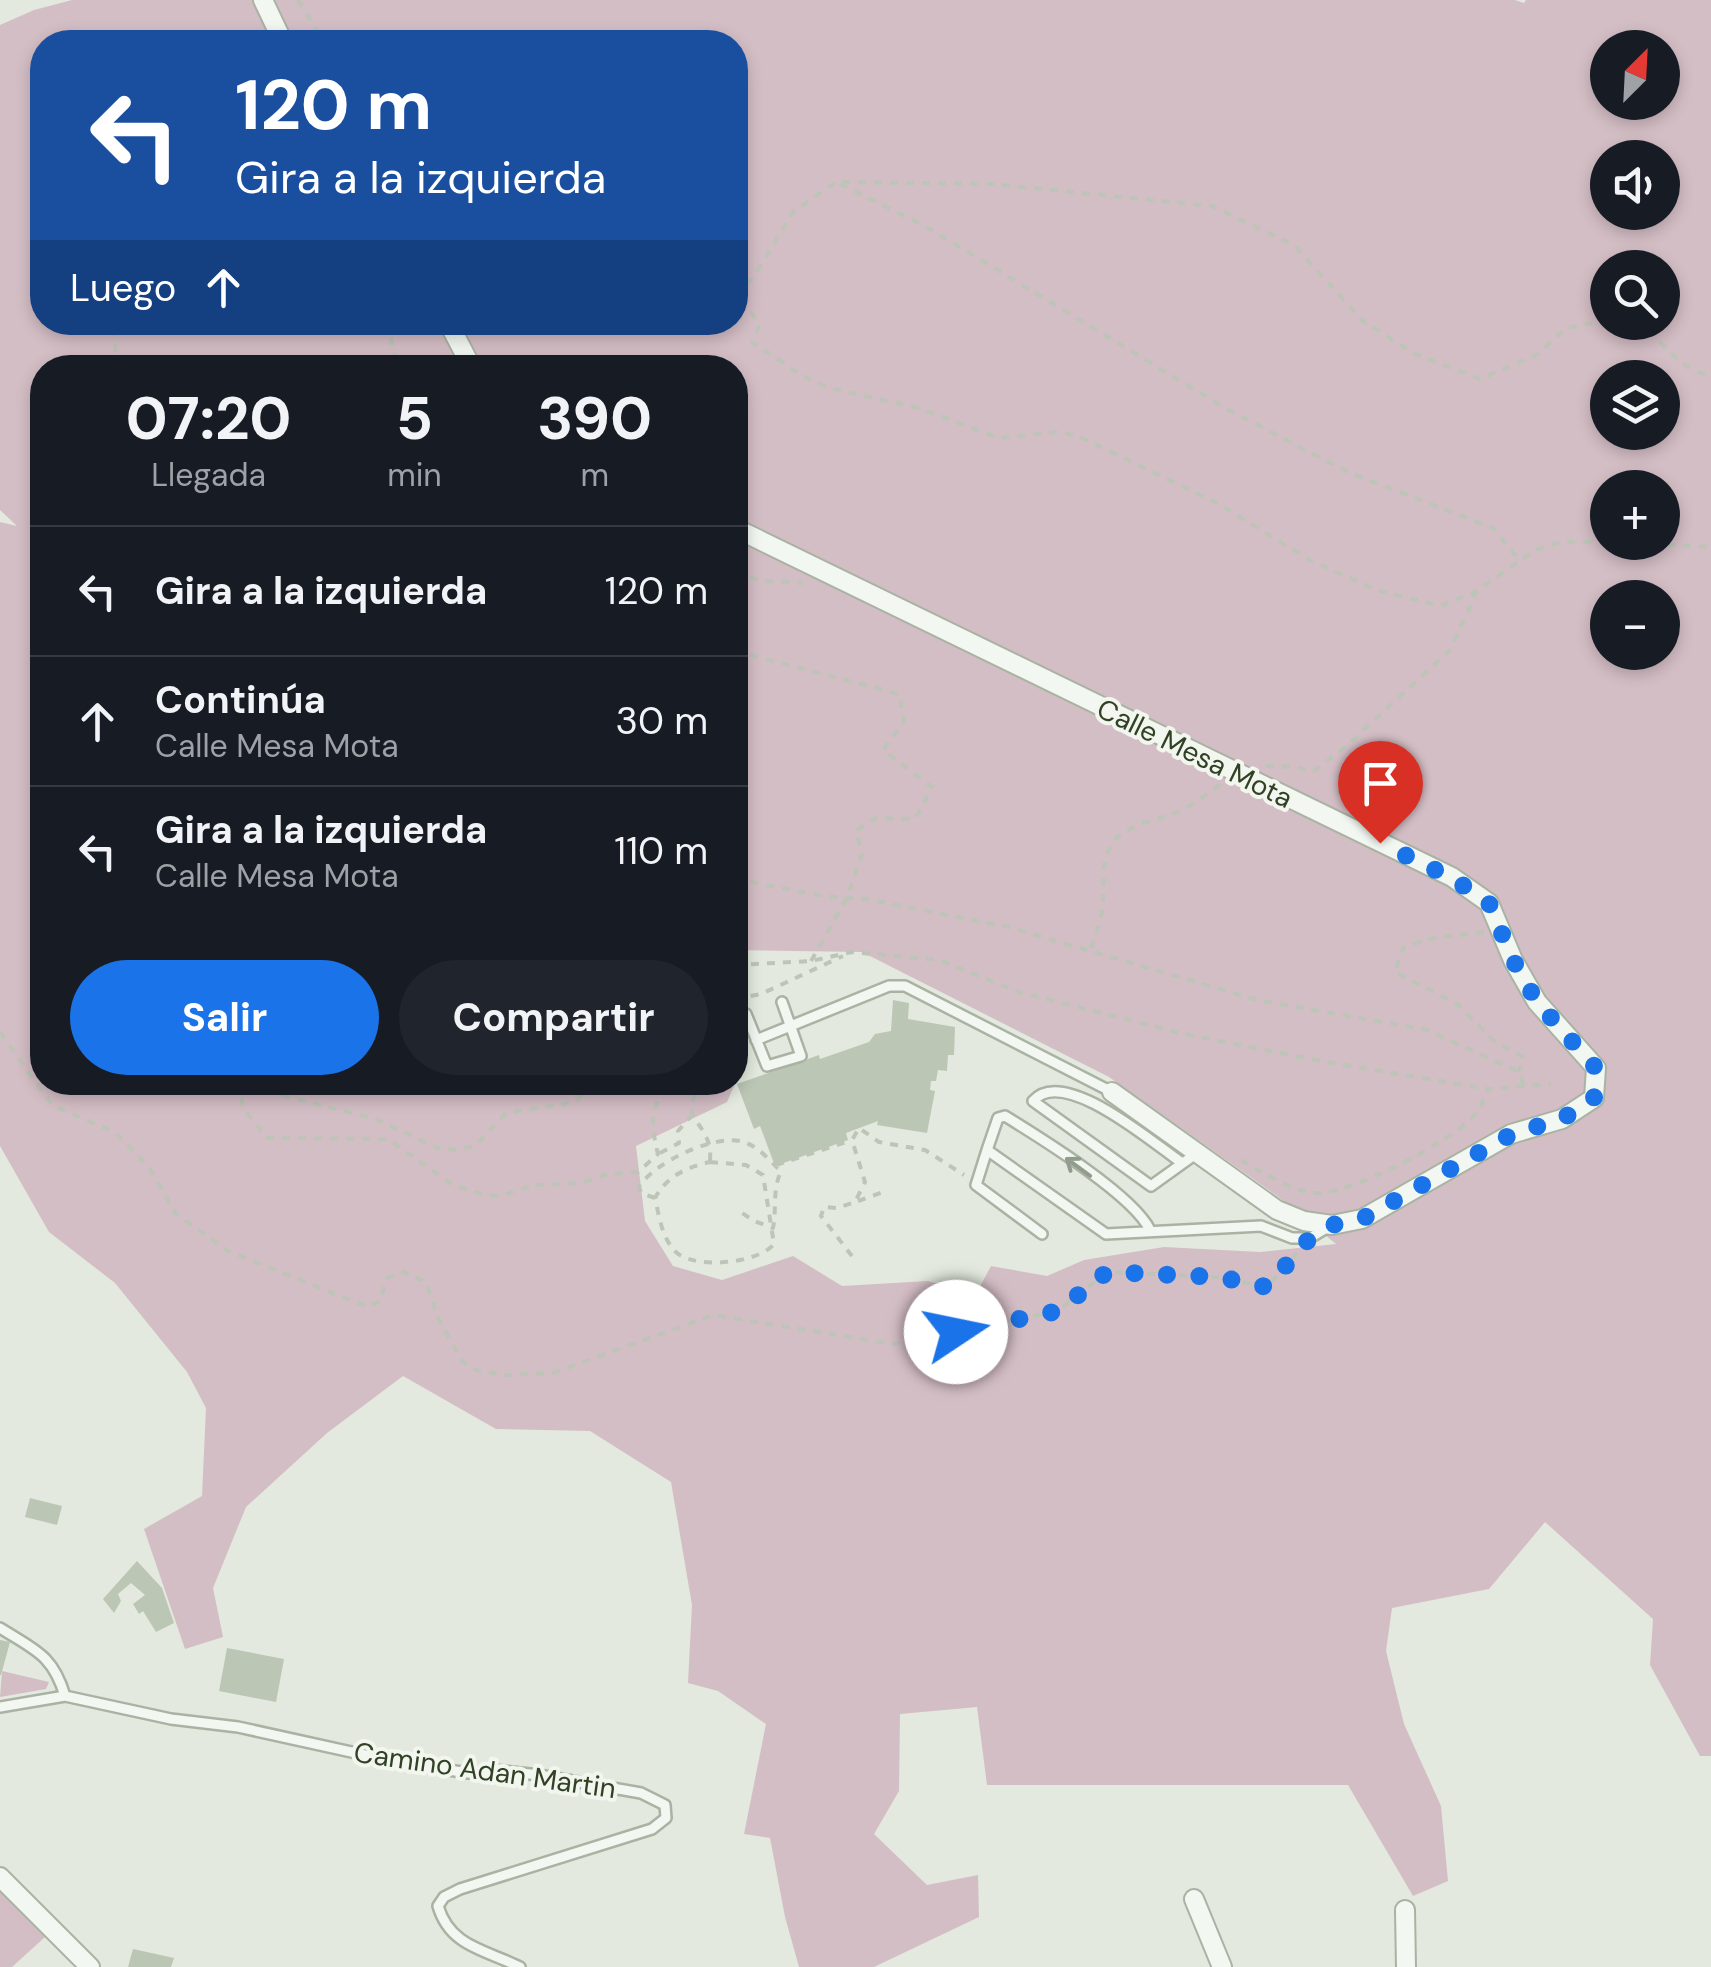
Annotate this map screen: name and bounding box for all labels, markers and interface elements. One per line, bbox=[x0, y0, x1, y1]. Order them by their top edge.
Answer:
north arrow bbox=[1590, 30, 1680, 120]
map controls bbox=[1590, 30, 1680, 670]
text: 120 m bbox=[235, 60, 432, 151]
icon: left bbox=[70, 70, 200, 200]
button: sound bbox=[1590, 140, 1680, 230]
text: Gira a la izquierda bbox=[235, 148, 606, 207]
button: search bbox=[1590, 250, 1680, 340]
icon: ahead bbox=[196, 260, 251, 315]
text: Luego bbox=[70, 263, 176, 313]
button: layers bbox=[1590, 360, 1680, 450]
text: 07:20 bbox=[126, 379, 292, 458]
text: 5 bbox=[396, 379, 433, 458]
text: 390 bbox=[537, 379, 652, 458]
text: Llegada bbox=[151, 454, 266, 496]
text: min bbox=[387, 454, 442, 496]
text: m bbox=[581, 454, 609, 496]
button: + bbox=[1590, 470, 1680, 560]
icon: left bbox=[70, 564, 125, 619]
text: Gira a la izquierda bbox=[155, 566, 487, 616]
text: 120 m bbox=[605, 566, 708, 616]
button: − bbox=[1590, 580, 1680, 670]
text: Continúa bbox=[155, 675, 326, 725]
street label: Calle Mesa Mota bbox=[1091, 690, 1299, 817]
icon: ahead bbox=[70, 694, 125, 749]
text: 30 m bbox=[616, 696, 708, 746]
text: Calle Mesa Mota bbox=[155, 725, 399, 767]
pin bbox=[1338, 741, 1423, 844]
icon: arrive bbox=[1353, 756, 1408, 811]
text: Gira a la izquierda bbox=[155, 805, 487, 855]
icon: left bbox=[70, 824, 125, 879]
text: 110 m bbox=[614, 826, 708, 876]
text: Calle Mesa Mota bbox=[155, 855, 399, 897]
button: Salir bbox=[70, 960, 379, 1075]
button: Compartir bbox=[399, 960, 708, 1075]
one-way arrow bbox=[1065, 1156, 1092, 1177]
position arrow bbox=[904, 1280, 1008, 1384]
street label: Camino Adan Martin bbox=[352, 1734, 618, 1807]

